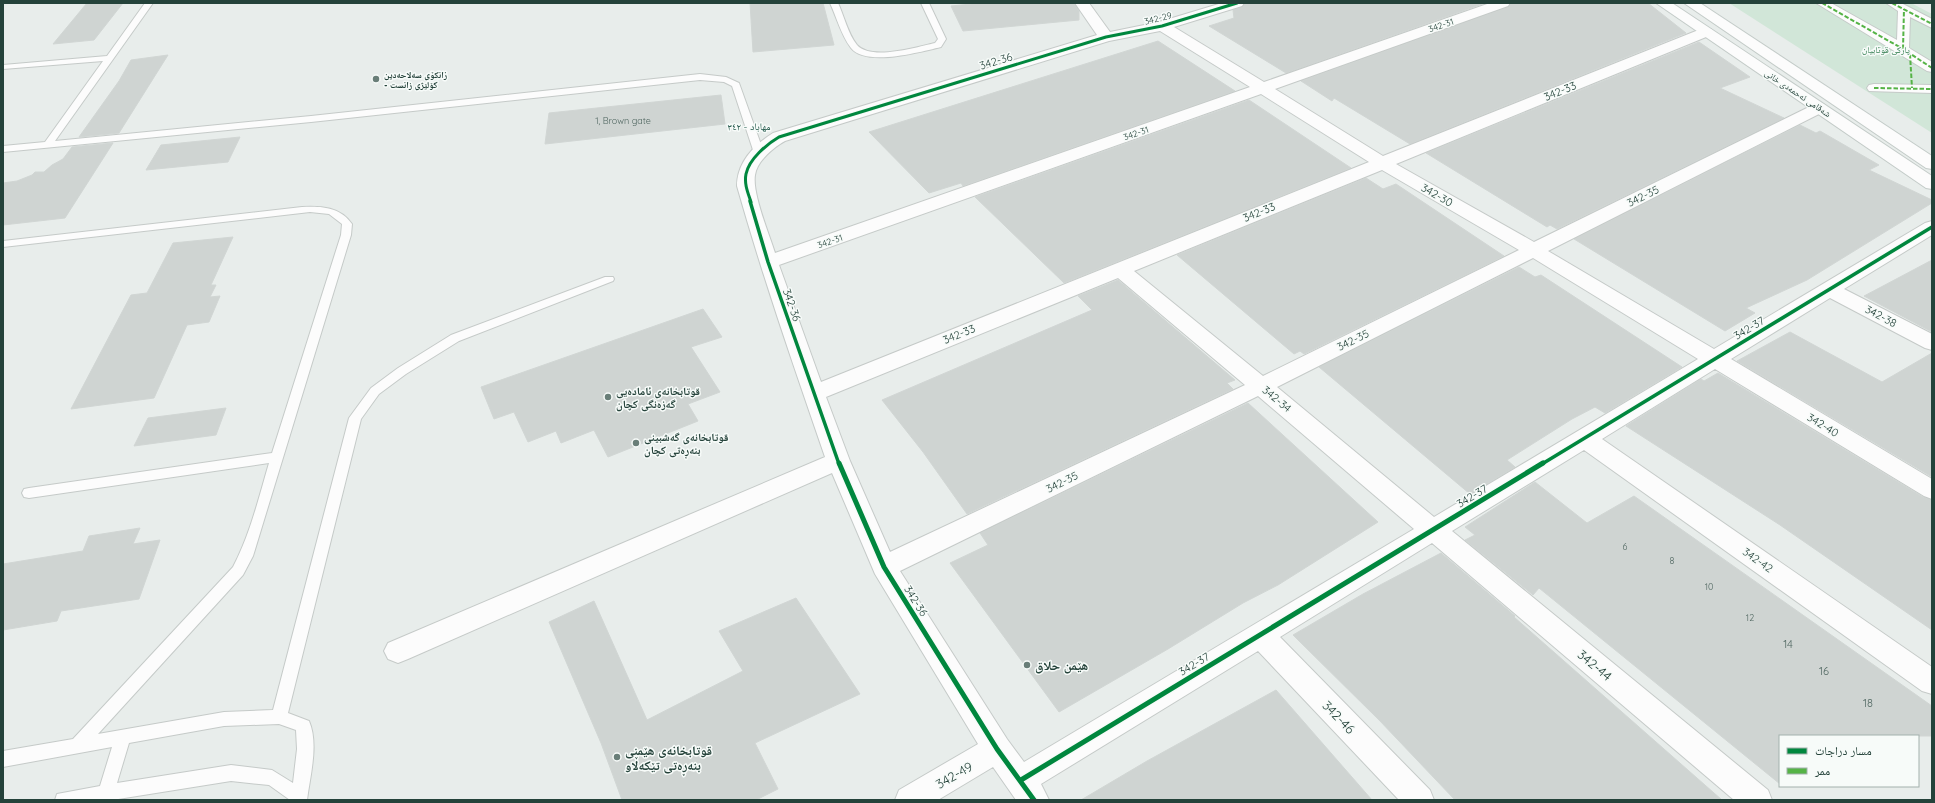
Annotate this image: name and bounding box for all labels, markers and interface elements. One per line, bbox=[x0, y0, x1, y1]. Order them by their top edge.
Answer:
street label: 342-29 bbox=[1143, 9, 1173, 27]
street label: 342-31 bbox=[1427, 16, 1455, 34]
park label: پارکی قوتابیان bbox=[1862, 44, 1910, 56]
street label: 342-36 bbox=[978, 49, 1014, 73]
street label: شەقامی ئەحمەدی خانی bbox=[1763, 67, 1833, 119]
place label: زانکۆی سەلاحەدین - کۆلێژی زانست bbox=[384, 69, 448, 91]
marker: زانکۆی سەلاحەدین - کۆلێژی زانست bbox=[371, 74, 381, 84]
street label: 342-33 bbox=[1542, 78, 1578, 104]
house number: 1, Brown gate bbox=[595, 115, 651, 126]
district label: مهاباد - ٣٤٢ bbox=[727, 120, 771, 133]
street label: 342-31 bbox=[1122, 124, 1150, 142]
street label: 342-30 bbox=[1419, 180, 1455, 210]
street label: 342-35 bbox=[1625, 182, 1661, 210]
street label: 342-33 bbox=[1241, 199, 1277, 225]
street label: 342-31 bbox=[816, 232, 844, 250]
street label: 342-36 bbox=[780, 287, 804, 323]
street label: 342-38 bbox=[1863, 302, 1899, 330]
street label: 342-37 bbox=[1731, 313, 1767, 343]
street label: 342-33 bbox=[941, 321, 977, 347]
street label: 342-35 bbox=[1335, 326, 1371, 354]
street label: 342-34 bbox=[1260, 383, 1294, 415]
place label: قوتابخانەی ئامادەیی گەزەنگی کچان bbox=[616, 384, 700, 412]
marker: قوتابخانەی ئامادەیی گەزەنگی کچان bbox=[603, 392, 613, 402]
street label: 342-40 bbox=[1805, 410, 1841, 440]
place label: قوتابخانەی گەشبینی بنەڕەتی کچان bbox=[644, 430, 729, 459]
marker: قوتابخانەی گەشبینی بنەڕەتی کچان bbox=[631, 438, 641, 448]
street label: 342-35 bbox=[1044, 468, 1080, 496]
street label: 342-37 bbox=[1454, 481, 1490, 511]
house number: 6 bbox=[1623, 541, 1628, 552]
street label: 342-42 bbox=[1740, 545, 1776, 575]
house number: 8 bbox=[1670, 555, 1675, 566]
house number: 10 bbox=[1705, 581, 1713, 592]
street label: 342-36 bbox=[901, 583, 931, 619]
house number: 12 bbox=[1746, 612, 1754, 623]
house number: 14 bbox=[1783, 637, 1793, 651]
street label: 342-44 bbox=[1575, 646, 1615, 684]
street label: 342-37 bbox=[1176, 649, 1212, 679]
place label: هێمن حلاق bbox=[1035, 657, 1089, 674]
marker: هێمن حلاق bbox=[1022, 660, 1032, 670]
house number: 16 bbox=[1819, 664, 1829, 678]
house number: 18 bbox=[1863, 696, 1873, 710]
street label: 342-46 bbox=[1319, 697, 1359, 737]
legend bbox=[1779, 735, 1919, 787]
place label: قوتابخانەی هێمنی بنەڕەتی تێکەڵاو bbox=[625, 742, 712, 776]
text: مسار دراجات bbox=[1815, 743, 1872, 758]
marker: قوتابخانەی هێمنی بنەڕەتی تێکەڵاو bbox=[612, 752, 622, 762]
street label: 342-49 bbox=[933, 758, 975, 792]
text: ممر bbox=[1814, 763, 1830, 778]

